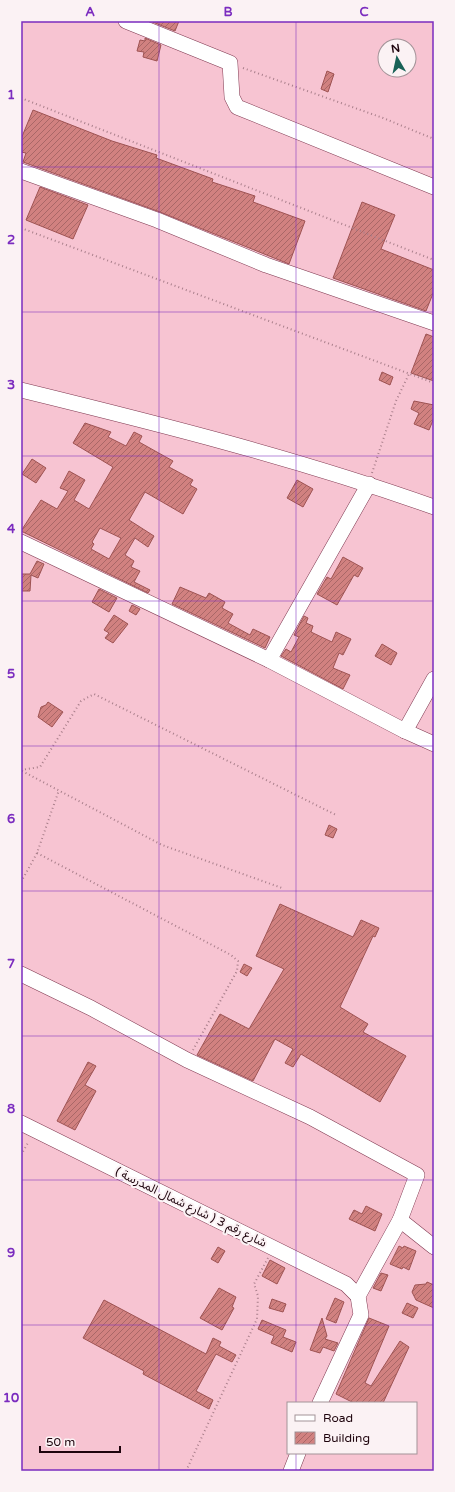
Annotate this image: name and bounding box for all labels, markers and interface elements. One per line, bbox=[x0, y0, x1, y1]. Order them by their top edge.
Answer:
text: A bbox=[85, 4, 95, 20]
text: B bbox=[223, 4, 233, 20]
text: C bbox=[359, 4, 369, 20]
north arrow bbox=[377, 38, 417, 78]
text: N bbox=[390, 42, 401, 56]
text: 1 bbox=[7, 87, 15, 103]
text: 2 bbox=[7, 232, 15, 248]
text: 3 bbox=[7, 377, 15, 393]
text: 4 bbox=[7, 521, 16, 537]
text: 5 bbox=[7, 666, 15, 682]
text: 6 bbox=[7, 811, 15, 827]
text: 7 bbox=[7, 956, 15, 972]
text: 8 bbox=[7, 1101, 15, 1117]
street label: شارع رقم 3 ( شارع شمال المدرسة ) bbox=[112, 1164, 269, 1252]
text: 9 bbox=[7, 1245, 15, 1261]
text: 10 bbox=[3, 1390, 19, 1406]
legend bbox=[287, 1402, 417, 1454]
text: Road bbox=[323, 1411, 353, 1425]
scale bar bbox=[40, 1428, 120, 1454]
text: Building bbox=[323, 1431, 370, 1445]
text: 50 m bbox=[46, 1435, 75, 1449]

